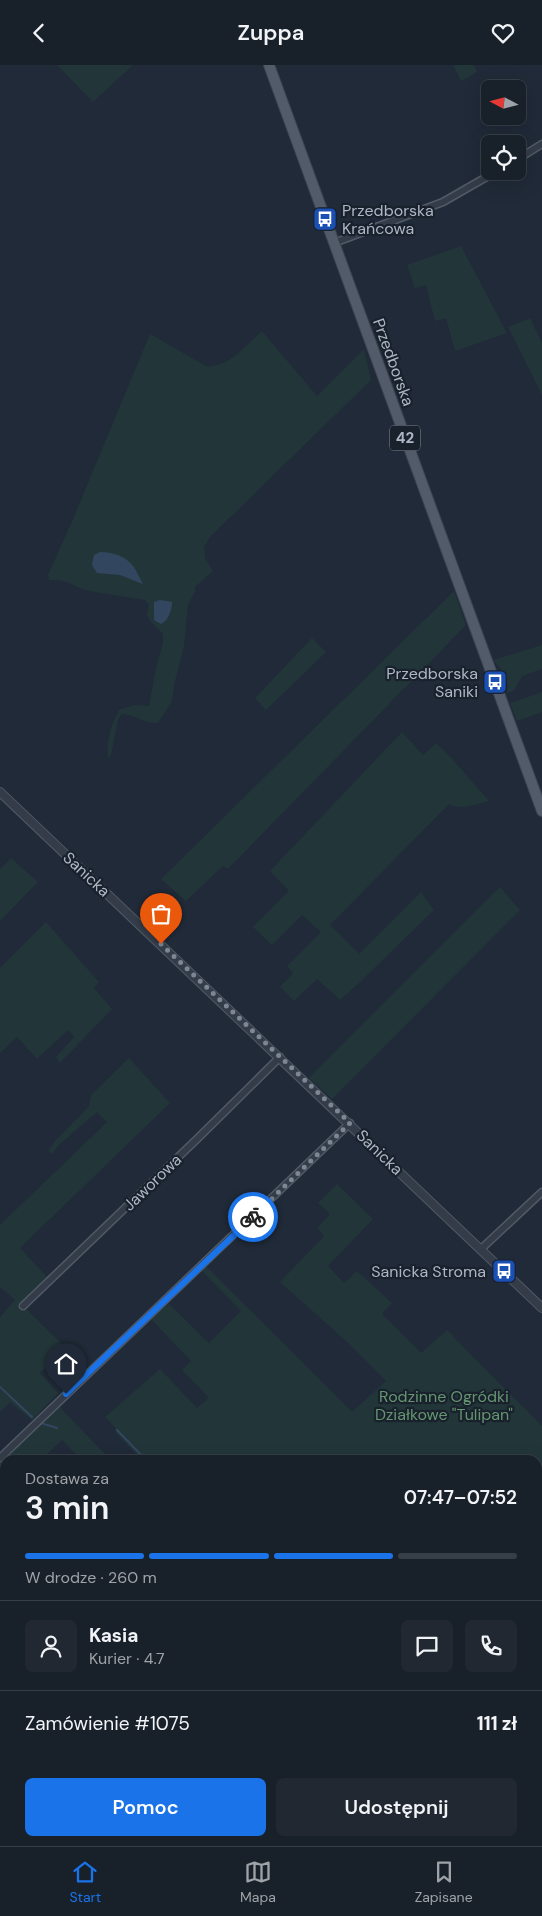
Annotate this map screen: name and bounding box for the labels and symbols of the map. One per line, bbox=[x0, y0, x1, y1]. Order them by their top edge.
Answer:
north arrow bbox=[481, 80, 526, 125]
place label: Przedborska Krańcowa bbox=[342, 200, 434, 239]
bus stop icon: Przedborska Krańcowa bbox=[312, 206, 338, 232]
street label: Przedborska bbox=[368, 315, 419, 409]
road number: 42 bbox=[390, 425, 420, 451]
place label: Przedborska Saniki bbox=[386, 663, 478, 702]
bus stop icon: Przedborska Saniki bbox=[482, 669, 508, 695]
street label: Sanicka bbox=[59, 847, 115, 901]
pin bbox=[140, 893, 182, 944]
street label: Sanicka bbox=[352, 1125, 407, 1180]
street label: Jaworowa bbox=[119, 1149, 186, 1215]
courier bbox=[228, 1192, 278, 1242]
bus stop icon: Sanicka Stroma bbox=[491, 1258, 517, 1284]
place label: Sanicka Stroma bbox=[371, 1261, 486, 1282]
pin bbox=[45, 1343, 87, 1394]
park label: Rodzinne Ogródki Działkowe "Tulipan" bbox=[375, 1386, 513, 1425]

